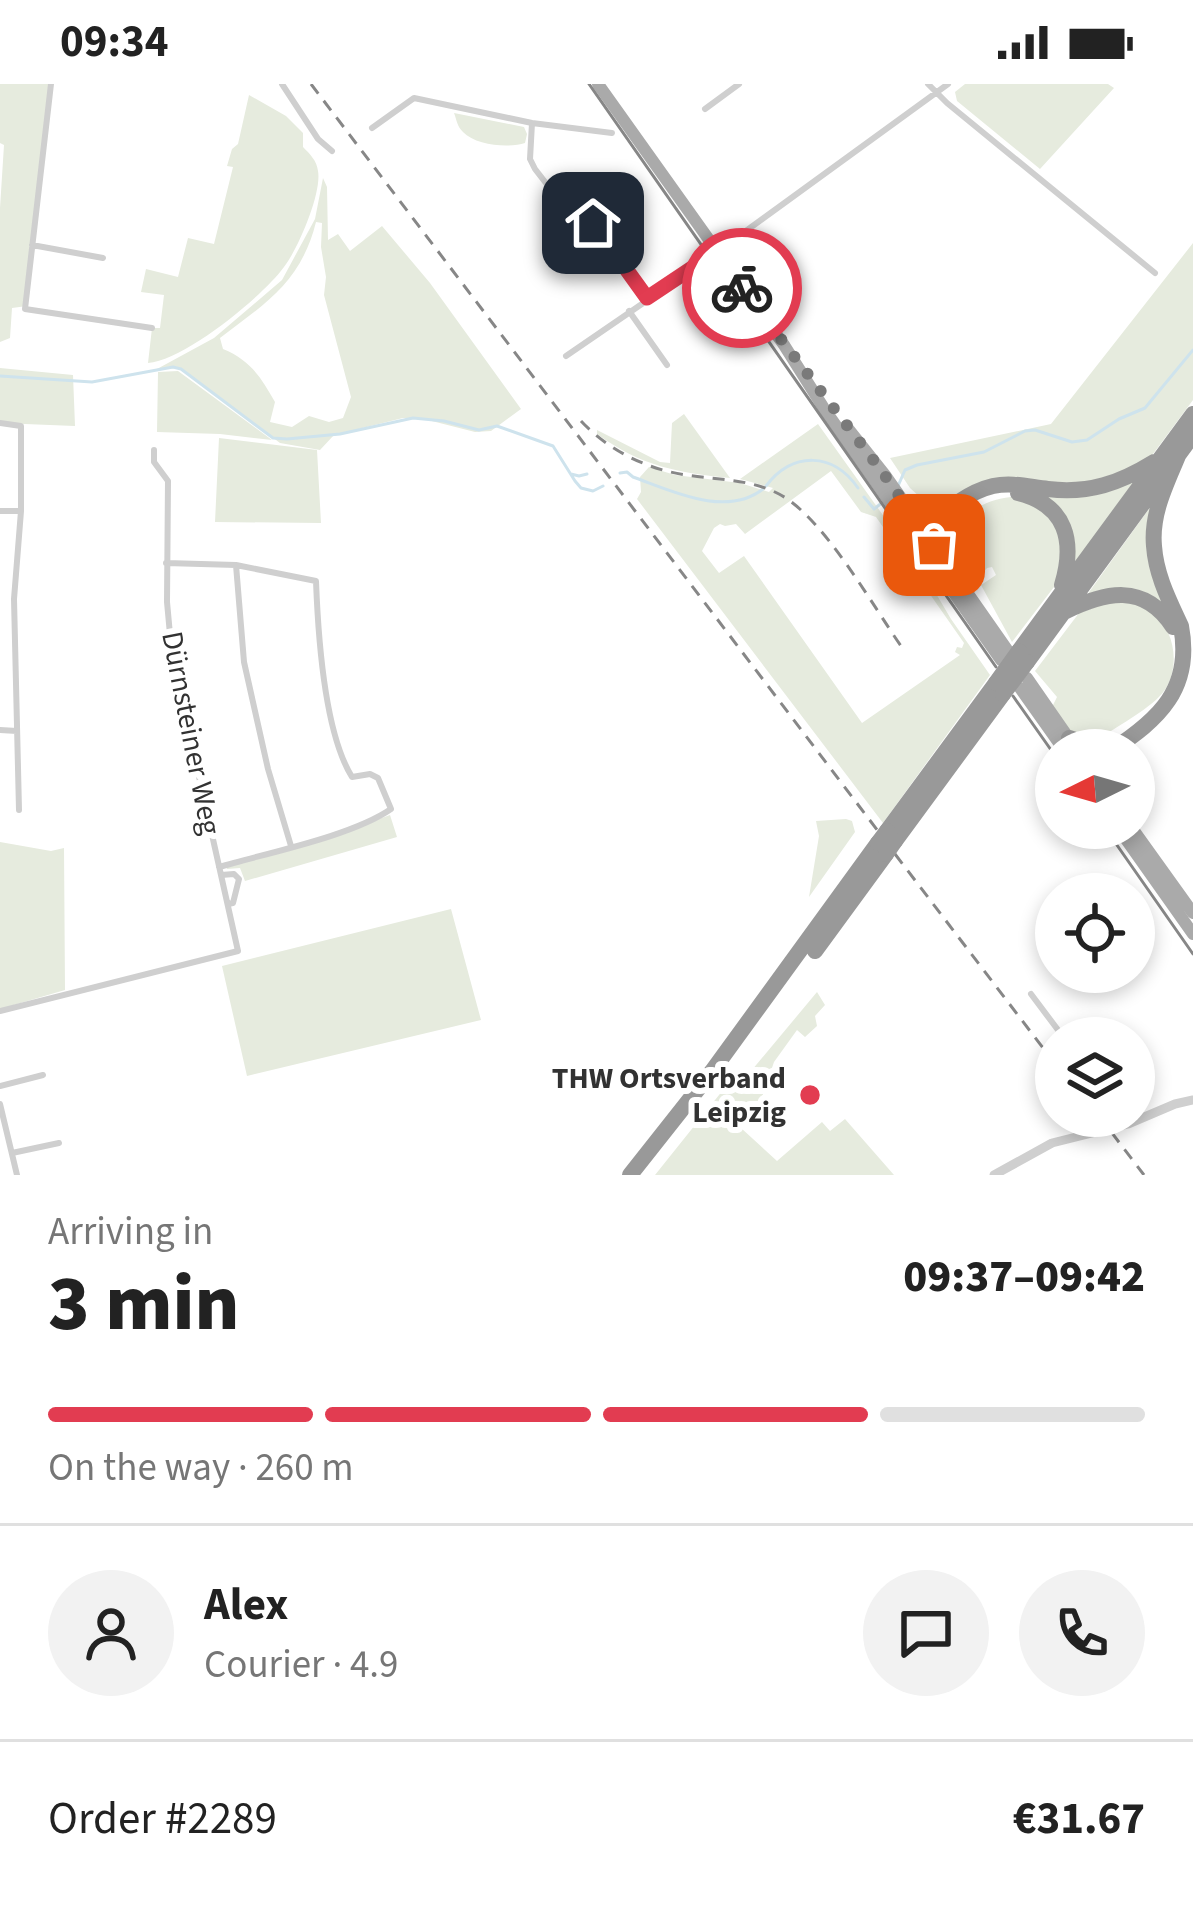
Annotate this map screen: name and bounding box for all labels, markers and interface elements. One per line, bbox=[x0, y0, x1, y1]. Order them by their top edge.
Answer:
text: 09:34 bbox=[60, 10, 169, 74]
pin bbox=[542, 172, 644, 274]
icon: home bbox=[560, 190, 626, 256]
courier bbox=[682, 228, 802, 348]
icon: bike bbox=[709, 255, 775, 321]
pin bbox=[883, 494, 985, 596]
icon: bag bbox=[901, 512, 967, 578]
street label: Dürnsteiner Weg bbox=[150, 628, 232, 838]
north arrow bbox=[1035, 729, 1155, 849]
map controls bbox=[1035, 729, 1155, 1137]
button: locate bbox=[1035, 873, 1155, 993]
button: layers bbox=[1035, 1017, 1155, 1137]
place label: THW Ortsverband Leipzig bbox=[552, 1057, 786, 1134]
marker: THW Ortsverband Leipzig bbox=[797, 1082, 823, 1108]
text: Arriving in bbox=[48, 1204, 213, 1260]
text: 09:37–09:42 bbox=[903, 1245, 1145, 1309]
text: 3 min bbox=[48, 1249, 240, 1360]
text: On the way · 260 m bbox=[48, 1440, 354, 1496]
button: person bbox=[48, 1570, 174, 1696]
button: chat bbox=[863, 1570, 989, 1696]
button: phone bbox=[1019, 1570, 1145, 1696]
text: Alex bbox=[204, 1573, 288, 1637]
text: Courier · 4.9 bbox=[204, 1637, 398, 1693]
text: Order #2289 bbox=[48, 1787, 277, 1851]
text: €31.67 bbox=[1013, 1787, 1145, 1851]

